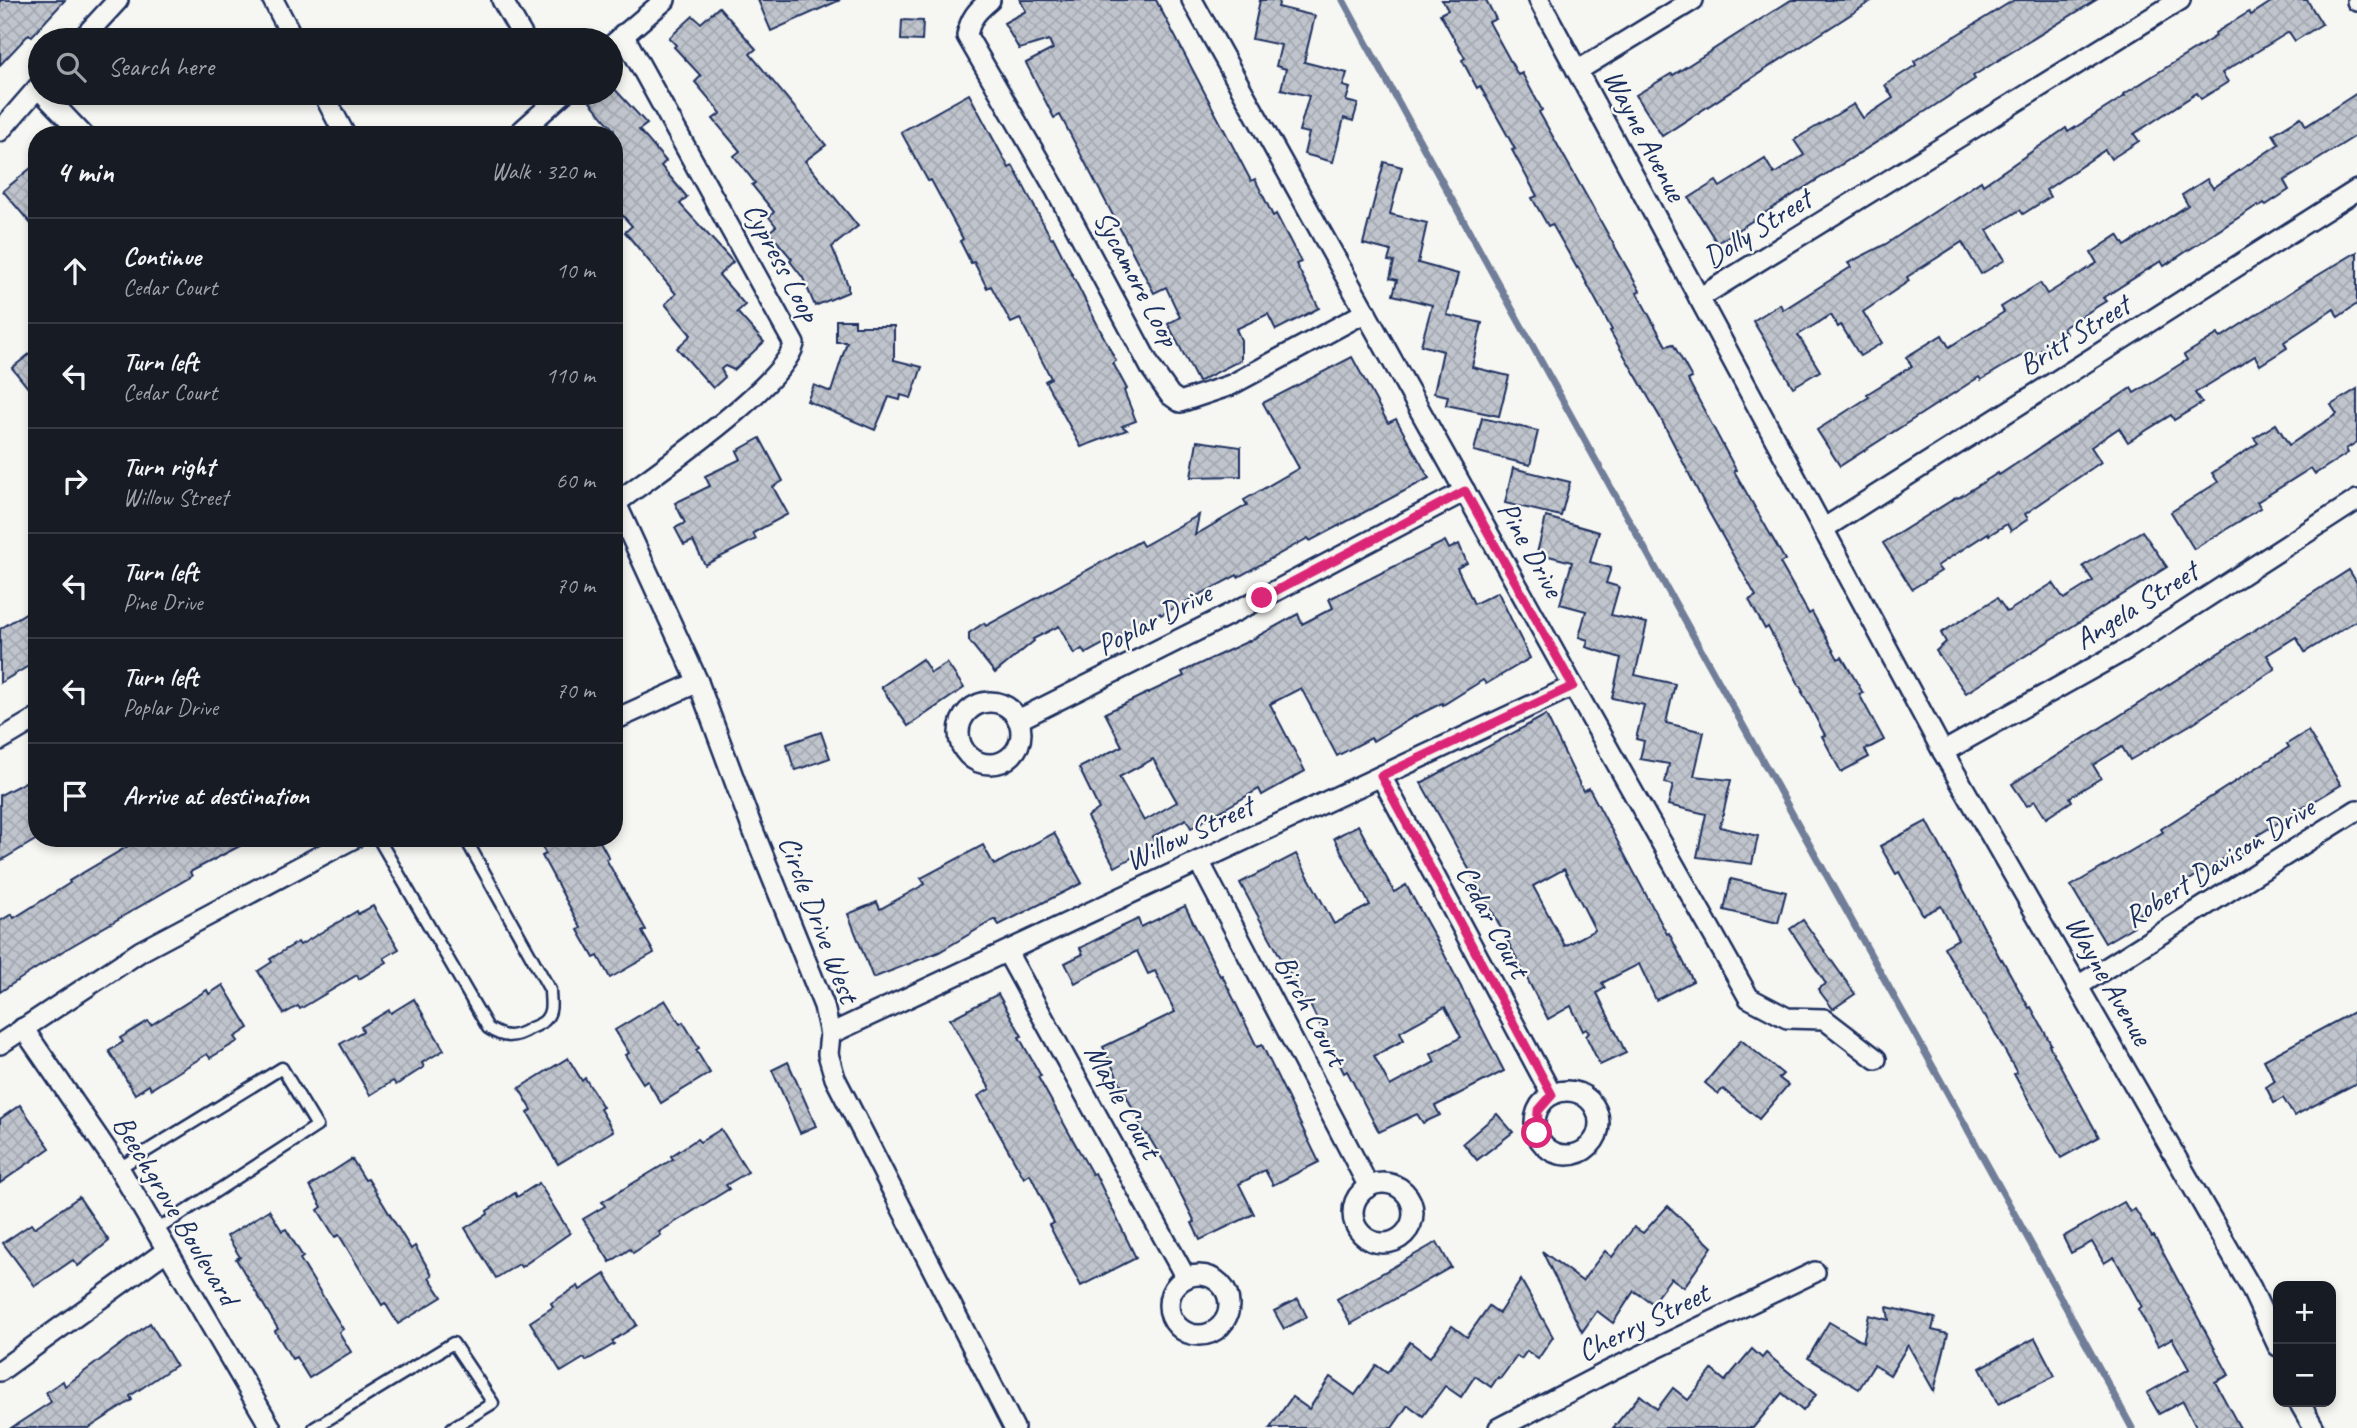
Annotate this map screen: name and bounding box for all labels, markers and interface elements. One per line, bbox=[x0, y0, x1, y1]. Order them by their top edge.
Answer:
search box bbox=[28, 28, 623, 105]
icon: search bbox=[52, 48, 90, 86]
text: Search here bbox=[108, 50, 214, 83]
street label: Wayne Avenue bbox=[1595, 63, 1697, 209]
text: 4 min bbox=[56, 153, 113, 191]
text: Walk · 320 m bbox=[491, 157, 595, 186]
street label: Dolly Street bbox=[1696, 178, 1822, 276]
street label: Cypress Loop bbox=[735, 196, 830, 329]
street label: Sycamore Loop bbox=[1085, 204, 1189, 354]
text: Continue bbox=[123, 240, 201, 273]
icon: ahead bbox=[56, 252, 94, 290]
text: 10 m bbox=[556, 256, 595, 285]
text: Cedar Court bbox=[123, 273, 217, 302]
street label: Britt Street bbox=[2011, 284, 2140, 384]
text: Turn left bbox=[123, 345, 198, 378]
icon: left bbox=[56, 357, 94, 395]
text: 110 m bbox=[546, 361, 595, 390]
text: Cedar Court bbox=[123, 378, 217, 407]
text: Turn right bbox=[123, 450, 214, 483]
icon: right bbox=[56, 462, 94, 500]
text: 60 m bbox=[556, 466, 595, 495]
text: Willow Street bbox=[123, 483, 228, 512]
street label: Pine Drive bbox=[1489, 494, 1574, 606]
street label: Angela Street bbox=[2067, 550, 2208, 658]
text: Turn left bbox=[123, 555, 198, 588]
icon: left bbox=[56, 567, 94, 605]
text: 70 m bbox=[556, 571, 595, 600]
street label: Poplar Drive bbox=[1090, 573, 1220, 664]
route end bbox=[1246, 582, 1277, 613]
text: Pine Drive bbox=[123, 588, 203, 617]
text: Turn left bbox=[123, 660, 198, 693]
icon: left bbox=[56, 672, 94, 710]
text: 70 m bbox=[556, 676, 595, 705]
text: Poplar Drive bbox=[123, 693, 218, 722]
icon: arrive bbox=[56, 777, 94, 815]
text: Arrive at destination bbox=[123, 779, 309, 812]
street label: Willow Street bbox=[1119, 785, 1263, 879]
street label: Robert Davison Drive bbox=[2117, 787, 2323, 936]
street label: Circle Drive West bbox=[770, 830, 869, 1011]
street label: Cedar Court bbox=[1447, 858, 1540, 987]
street label: Wayne Avenue bbox=[2057, 908, 2162, 1054]
street label: Birch Court bbox=[1266, 948, 1358, 1075]
street label: Maple Court bbox=[1076, 1037, 1171, 1168]
street label: Beechgrove Boulevard bbox=[104, 1108, 250, 1316]
route start bbox=[1521, 1117, 1552, 1148]
street label: Cherry Street bbox=[1571, 1273, 1718, 1370]
map controls bbox=[2273, 1281, 2336, 1407]
button: + bbox=[2273, 1281, 2336, 1344]
button: − bbox=[2273, 1344, 2336, 1407]

